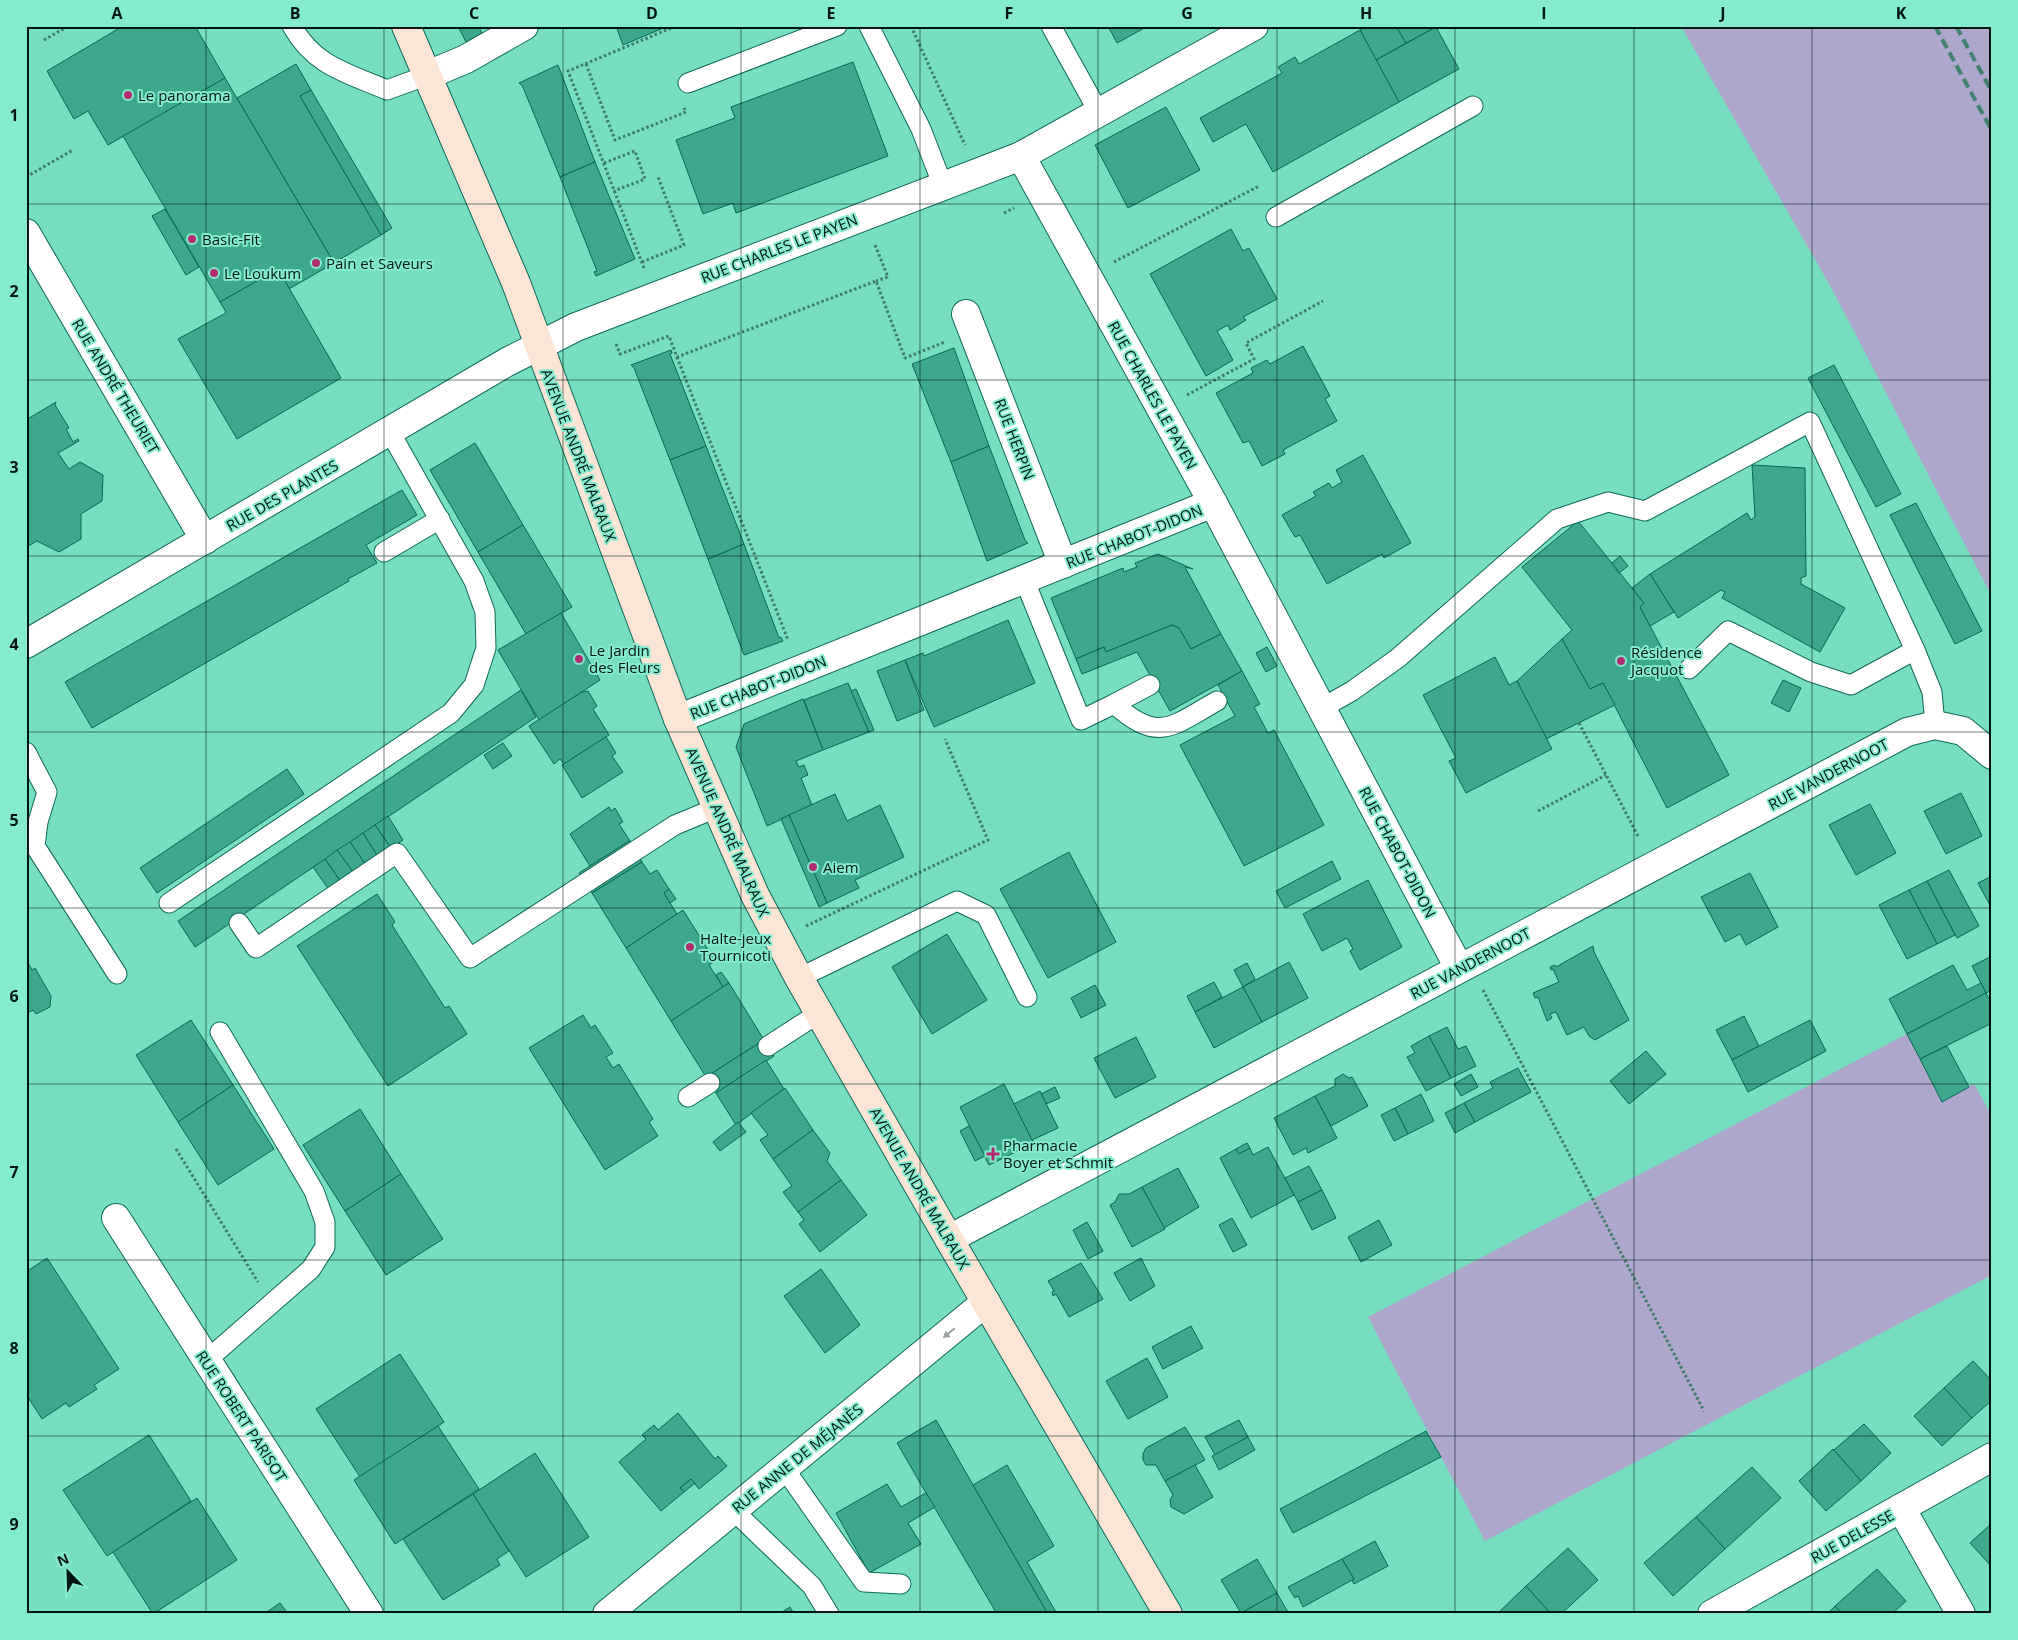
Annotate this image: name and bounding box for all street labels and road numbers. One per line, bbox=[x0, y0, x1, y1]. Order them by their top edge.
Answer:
street label: RUE CHARLES LE PAYEN bbox=[698, 209, 860, 287]
street label: RUE ANDRÉ THEURIET bbox=[68, 315, 165, 458]
street label: RUE CHARLES LE PAYEN bbox=[1104, 317, 1202, 473]
street label: AVENUE ANDRÉ MALRAUX bbox=[537, 366, 621, 545]
street label: RUE HERPIN bbox=[990, 395, 1040, 483]
street label: RUE DES PLANTES bbox=[222, 455, 342, 535]
street label: RUE CHABOT-DIDON bbox=[1063, 499, 1205, 573]
street label: RUE CHABOT-DIDON bbox=[687, 650, 829, 724]
street label: RUE VANDERNOOT bbox=[1764, 733, 1892, 814]
street label: AVENUE ANDRÉ MALRAUX bbox=[682, 744, 775, 920]
street label: RUE CHABOT-DIDON bbox=[1355, 783, 1441, 921]
street label: RUE VANDERNOOT bbox=[1406, 922, 1534, 1003]
street label: AVENUE ANDRÉ MALRAUX bbox=[865, 1104, 975, 1273]
street label: RUE ROBERT PARISOT bbox=[192, 1346, 292, 1486]
street label: RUE ANNE DE MÉJANÈS bbox=[727, 1399, 867, 1517]
street label: RUE DELESSE bbox=[1807, 1505, 1897, 1567]

